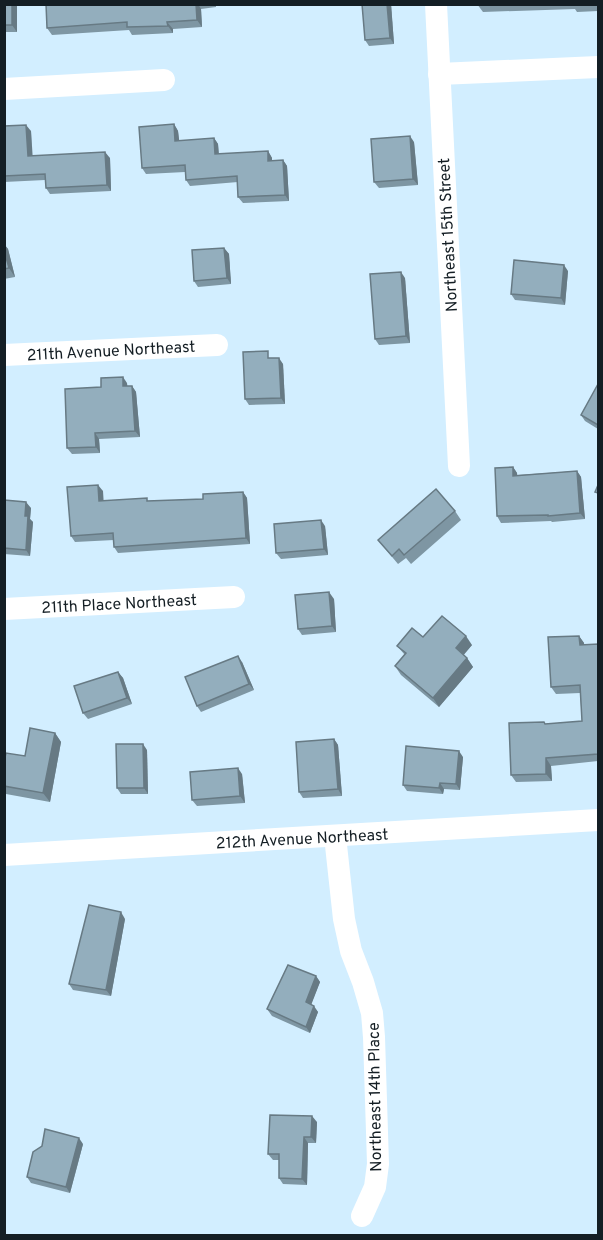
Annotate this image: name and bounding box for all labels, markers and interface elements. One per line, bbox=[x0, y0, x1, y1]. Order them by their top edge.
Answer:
street label: Northeast 15th Street bbox=[435, 157, 463, 312]
street label: 211th Avenue Northeast bbox=[26, 338, 196, 366]
street label: 211th Place Northeast bbox=[41, 591, 197, 619]
street label: 212th Avenue Northeast bbox=[215, 825, 389, 855]
street label: Northeast 14th Place bbox=[365, 1022, 387, 1172]

